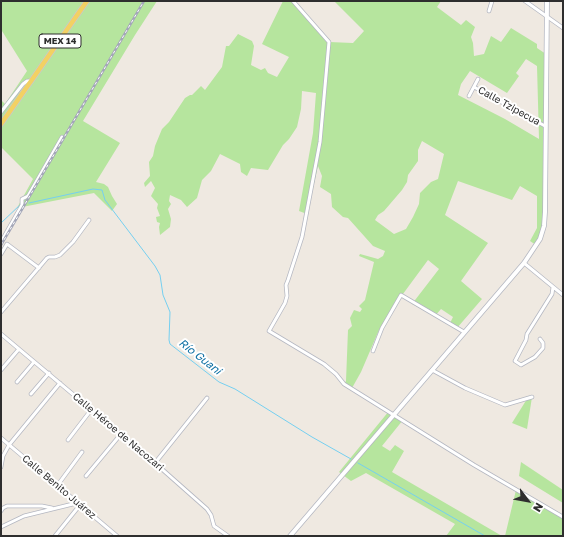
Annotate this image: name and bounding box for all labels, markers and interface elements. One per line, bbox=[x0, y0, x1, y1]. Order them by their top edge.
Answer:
road number: MEX 14 bbox=[39, 34, 81, 48]
street label: Calle Tzipecua bbox=[476, 84, 542, 128]
water label: Río Guani bbox=[176, 336, 224, 378]
street label: Calle Héroe de Nacozari bbox=[70, 390, 166, 474]
street label: Calle Benito Juárez bbox=[20, 453, 98, 521]
north arrow bbox=[508, 481, 548, 521]
text: N bbox=[531, 501, 546, 515]

